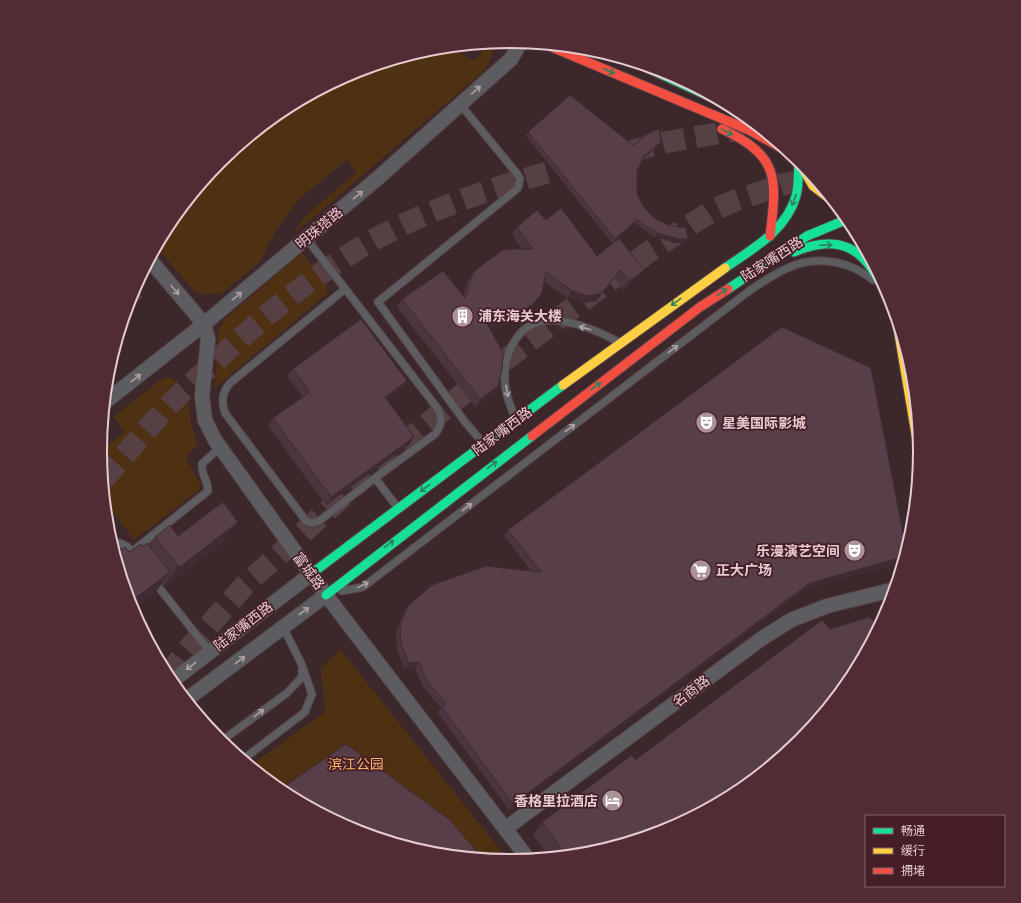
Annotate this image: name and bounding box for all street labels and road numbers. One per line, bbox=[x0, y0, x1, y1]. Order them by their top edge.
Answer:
street label: 明珠塔路 bbox=[292, 204, 346, 253]
street label: 陆家嘴西路 bbox=[738, 233, 806, 286]
street label: 陆家嘴西路 bbox=[469, 404, 535, 459]
street label: 富城路 bbox=[289, 549, 328, 593]
street label: 陆家嘴西路 bbox=[210, 598, 276, 655]
street label: 名商路 bbox=[669, 672, 713, 711]

